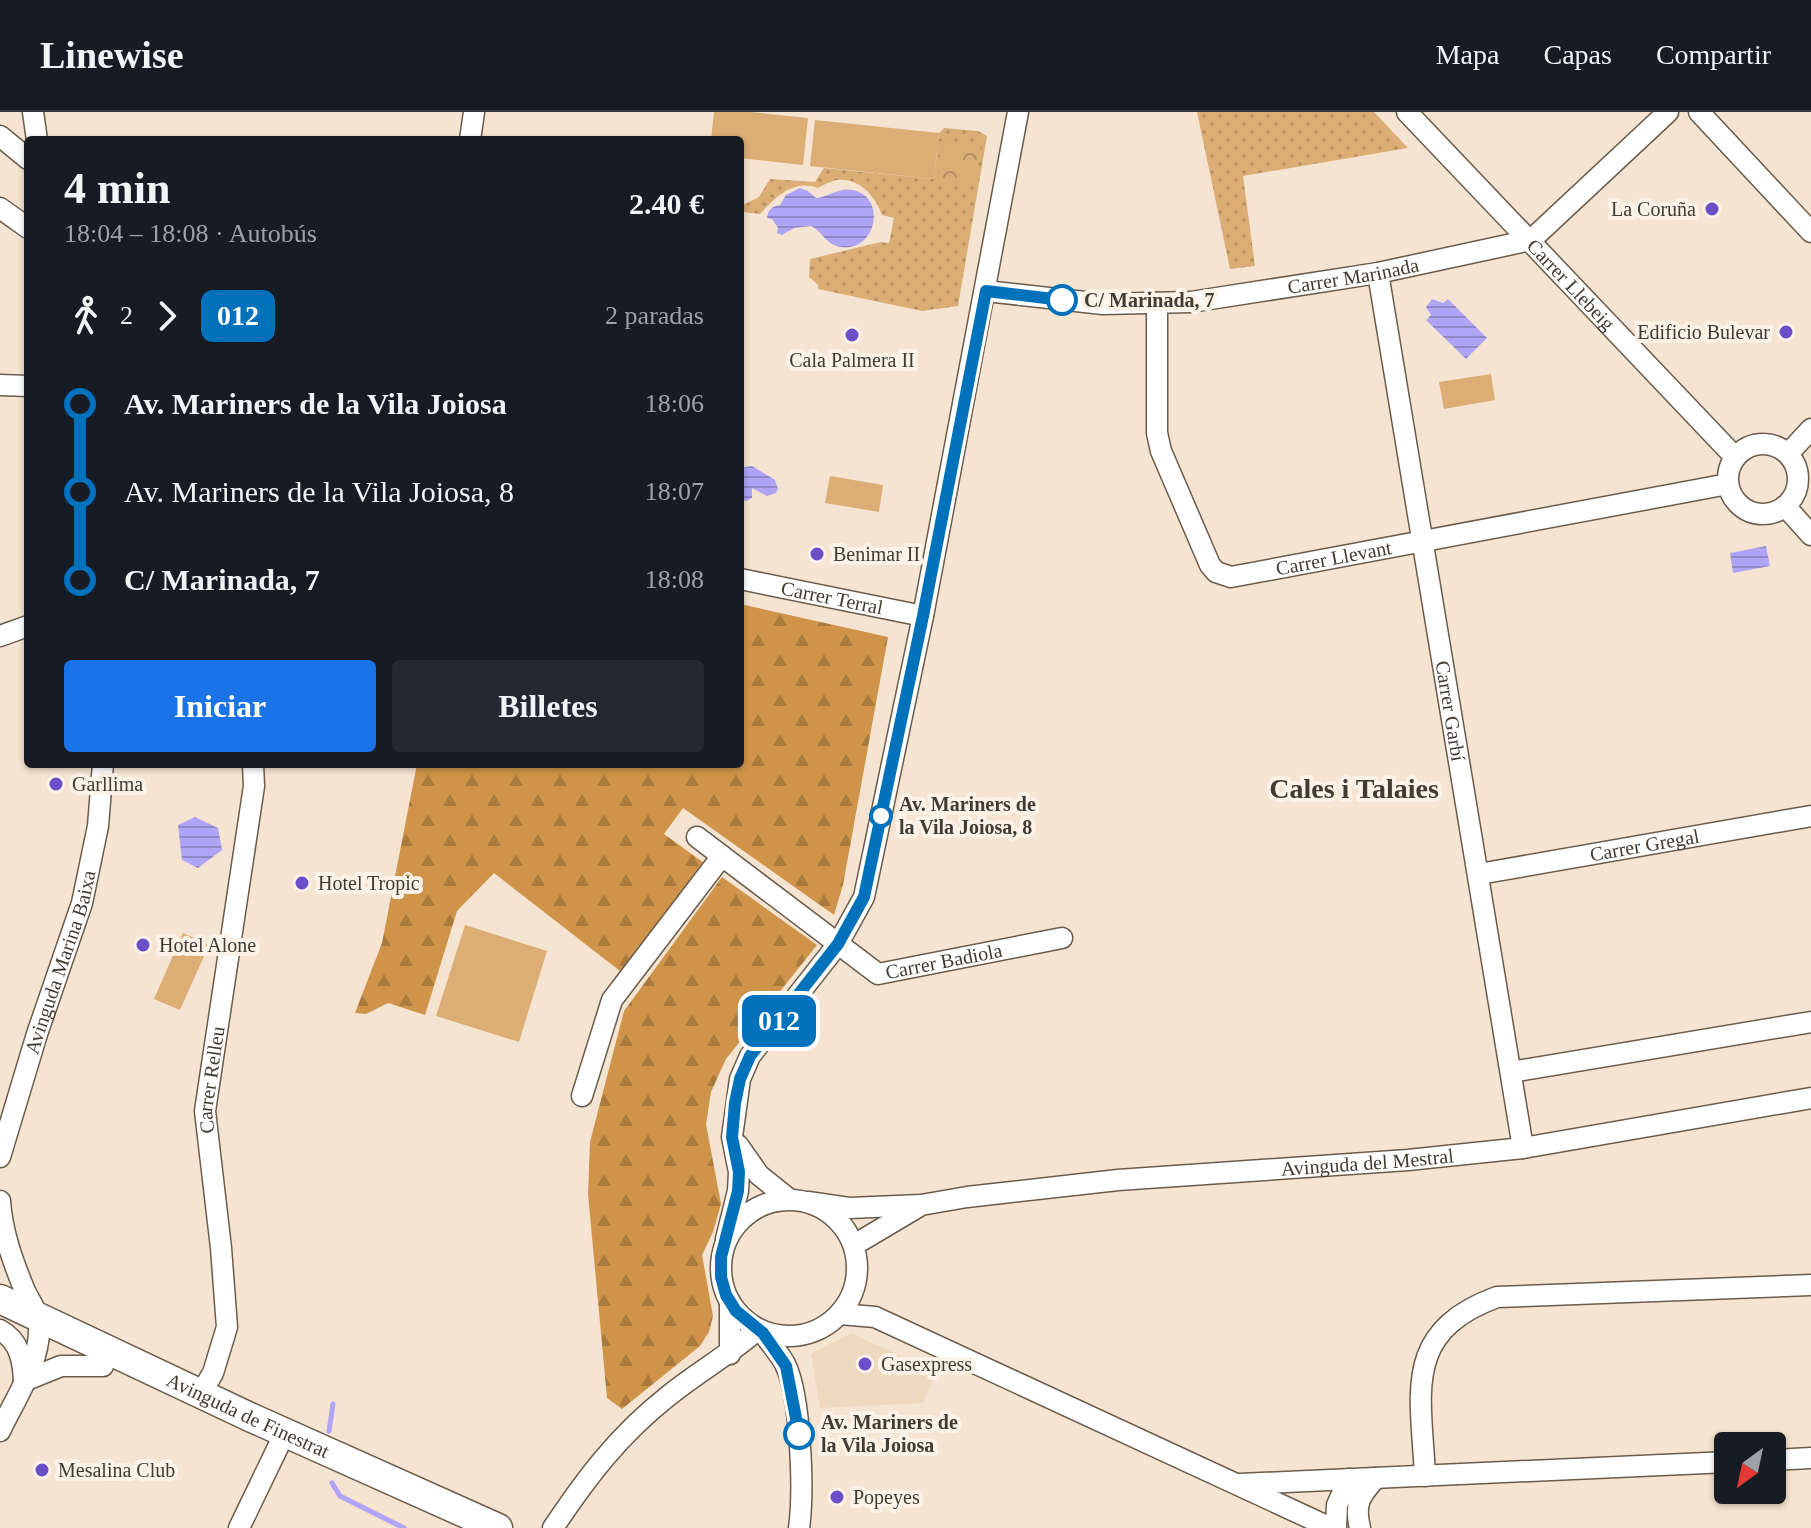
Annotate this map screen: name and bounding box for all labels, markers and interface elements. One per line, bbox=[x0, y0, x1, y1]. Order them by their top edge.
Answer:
text: Linewise bbox=[40, 34, 184, 76]
text: Mapa bbox=[1436, 39, 1499, 70]
text: Capas bbox=[1543, 39, 1612, 70]
text: Compartir bbox=[1656, 39, 1771, 70]
text: 4 min bbox=[64, 164, 170, 213]
text: 2.40 € bbox=[629, 187, 704, 220]
place label: La Coruña bbox=[1611, 198, 1696, 220]
marker: La Coruña bbox=[1703, 200, 1721, 218]
text: 18:04 – 18:08 · Autobús bbox=[64, 219, 317, 248]
street label: Carrer Llebeig bbox=[1523, 234, 1619, 335]
street label: Carrer Marinada bbox=[1286, 253, 1421, 298]
marker: C/ Marinada, 7 bbox=[1047, 285, 1077, 315]
place label: C/ Marinada, 7 bbox=[1084, 289, 1215, 311]
icon: walk bbox=[64, 294, 108, 338]
icon: forward bbox=[145, 294, 189, 338]
text: 012 bbox=[217, 300, 259, 331]
text: 2 bbox=[120, 301, 133, 330]
text: 2 paradas bbox=[605, 301, 704, 330]
place label: Edificio Bulevar bbox=[1637, 321, 1770, 343]
marker: Edificio Bulevar bbox=[1777, 323, 1795, 341]
marker: Cala Palmera II bbox=[843, 326, 861, 344]
place label: Cala Palmera II bbox=[789, 349, 915, 371]
text: Av. Mariners de la Vila Joiosa bbox=[124, 387, 507, 420]
text: 18:06 bbox=[645, 389, 704, 418]
text: Av. Mariners de la Vila Joiosa, 8 bbox=[124, 475, 514, 508]
text: 18:07 bbox=[645, 477, 704, 506]
street label: Carrer Llevant bbox=[1274, 536, 1394, 579]
place label: Benimar II bbox=[833, 543, 920, 565]
marker: Benimar II bbox=[808, 545, 826, 563]
text: C/ Marinada, 7 bbox=[124, 563, 320, 596]
text: 18:08 bbox=[645, 565, 704, 594]
street label: Carrer Terral bbox=[779, 577, 885, 619]
street label: Carrer Garbí bbox=[1431, 659, 1470, 763]
button: Iniciar bbox=[64, 660, 376, 752]
button: Billetes bbox=[392, 660, 704, 752]
place label: Garllima bbox=[72, 773, 143, 795]
district label: Cales i Talaies bbox=[1269, 773, 1439, 804]
marker: Garllima bbox=[47, 775, 65, 793]
place label: Av. Mariners de la Vila Joiosa, 8 bbox=[899, 793, 1036, 838]
marker: Av. Mariners de la Vila Joiosa, 8 bbox=[870, 805, 892, 827]
street label: Carrer Gregal bbox=[1588, 825, 1701, 865]
street label: Avinguda Marina Baixa bbox=[21, 868, 100, 1057]
place label: Hotel Tropic bbox=[318, 872, 420, 895]
marker: Hotel Tropic bbox=[293, 874, 311, 892]
place label: Hotel Alone bbox=[159, 934, 256, 956]
marker: Hotel Alone bbox=[134, 936, 152, 954]
street label: Carrer Badiola bbox=[884, 939, 1004, 983]
line badge: 012 bbox=[733, 995, 825, 1047]
text: 012 bbox=[758, 1005, 800, 1036]
street label: Carrer Relleu bbox=[194, 1025, 229, 1135]
street label: Avinguda del Mestral bbox=[1280, 1144, 1455, 1180]
place label: Gasexpress bbox=[881, 1353, 972, 1376]
marker: Gasexpress bbox=[856, 1355, 874, 1373]
street label: Avinguda de Finestrat bbox=[163, 1368, 333, 1462]
place label: Av. Mariners de la Vila Joiosa bbox=[821, 1411, 958, 1456]
marker: Av. Mariners de la Vila Joiosa bbox=[784, 1419, 814, 1449]
north arrow bbox=[1714, 1432, 1786, 1504]
map controls bbox=[1714, 1432, 1786, 1504]
place label: Mesalina Club bbox=[58, 1459, 175, 1481]
marker: Mesalina Club bbox=[33, 1461, 51, 1479]
place label: Popeyes bbox=[853, 1486, 920, 1509]
marker: Popeyes bbox=[828, 1488, 846, 1506]

